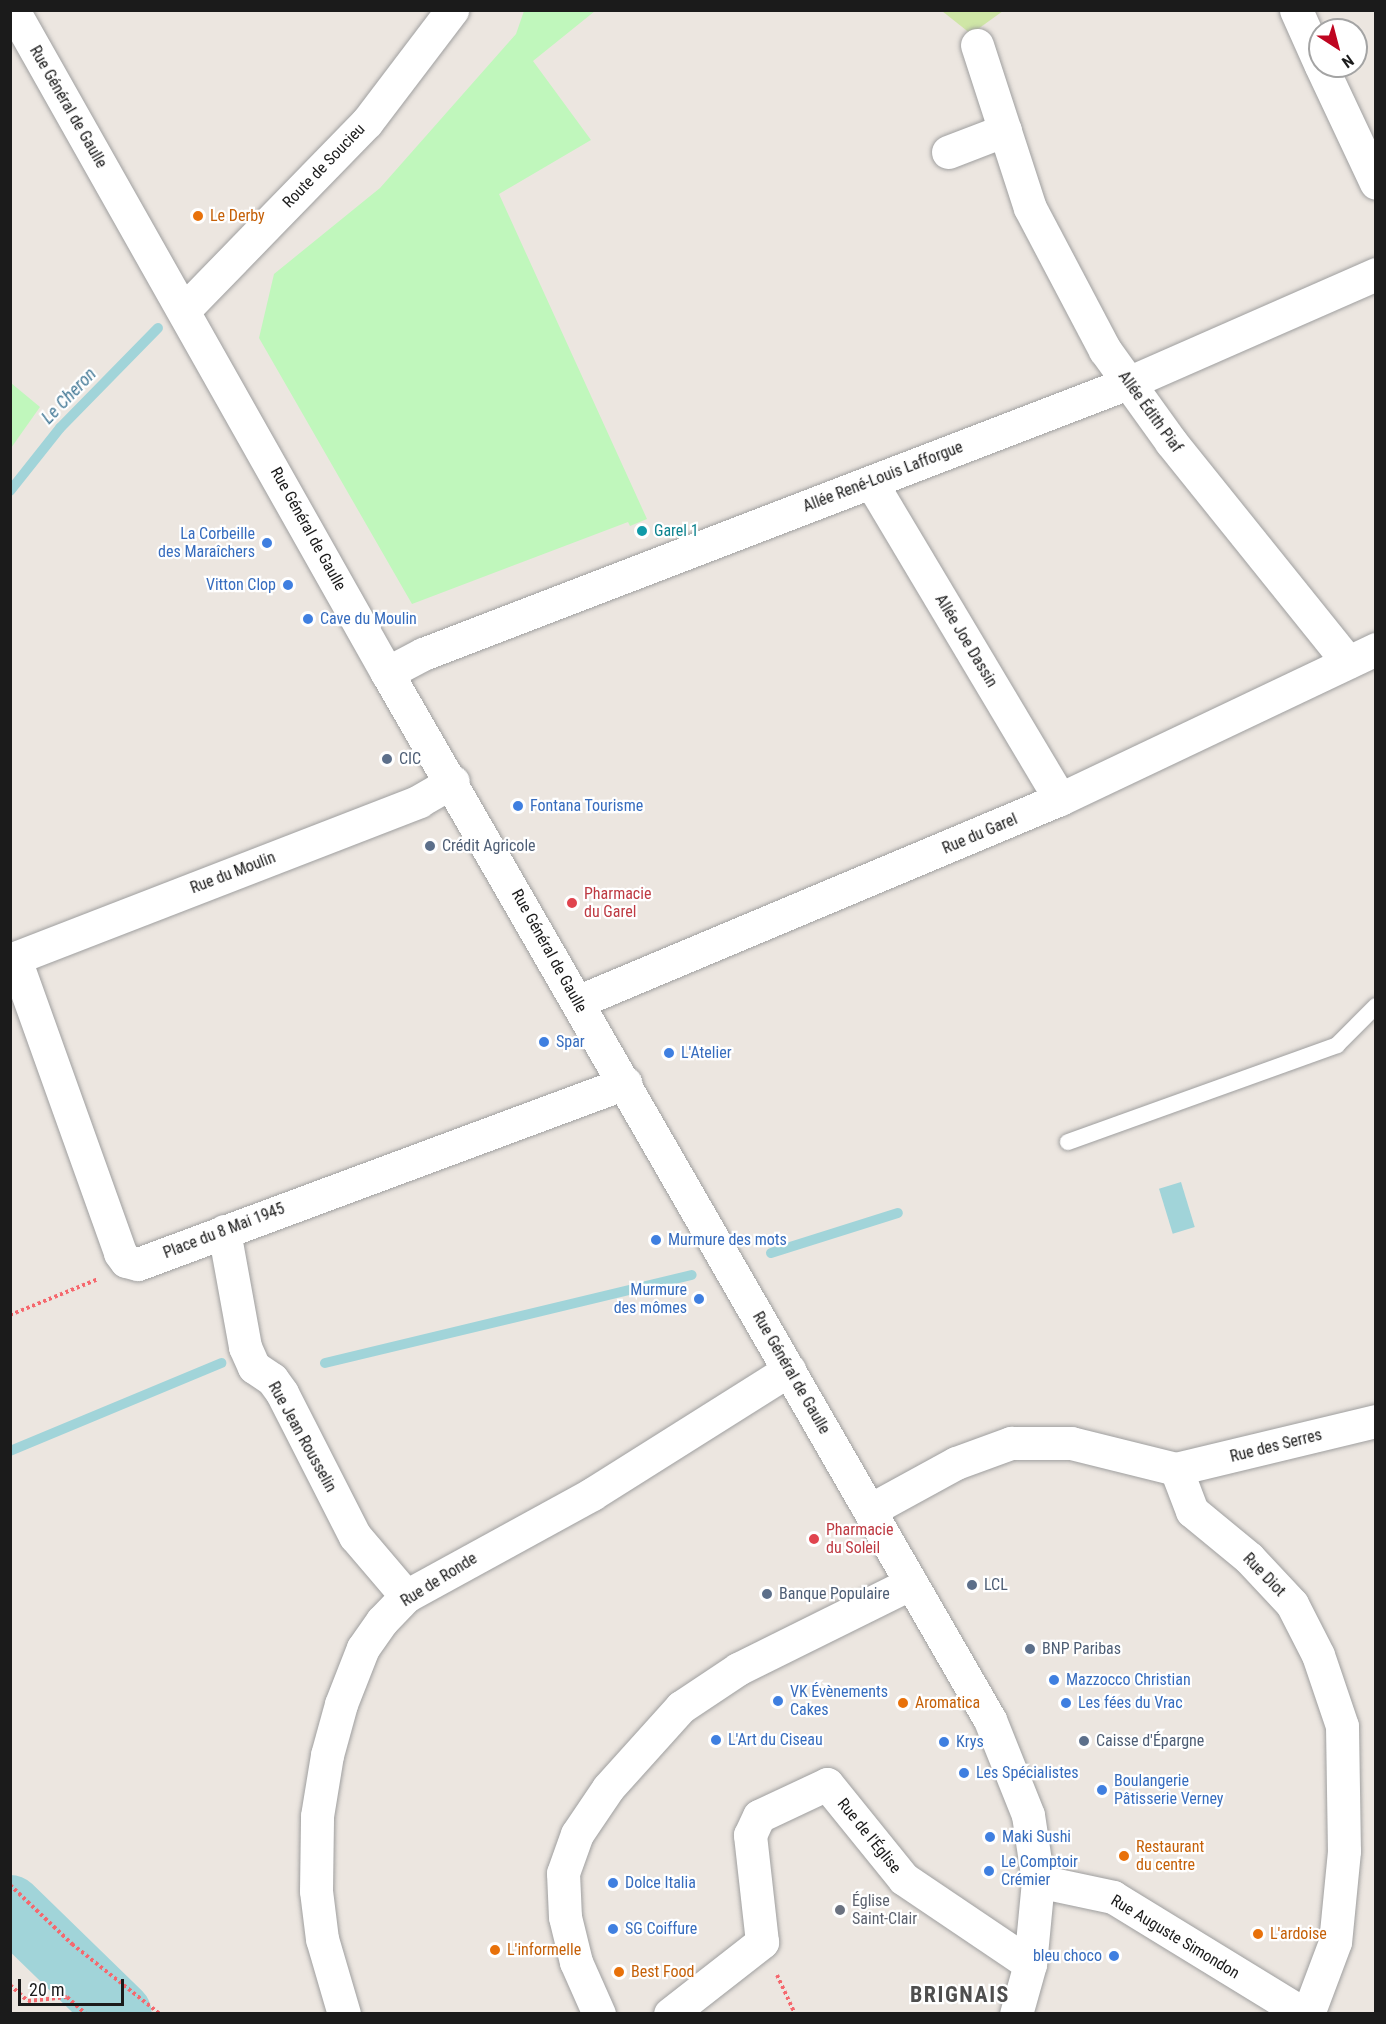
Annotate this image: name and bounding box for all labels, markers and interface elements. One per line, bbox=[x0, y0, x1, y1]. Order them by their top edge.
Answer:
north arrow bbox=[1308, 18, 1368, 78]
street label: Rue Général de Gaulle bbox=[25, 42, 111, 172]
text: N bbox=[1338, 51, 1357, 72]
street label: Route de Soucieu bbox=[279, 120, 369, 212]
place label: Le Derby bbox=[210, 206, 265, 226]
marker: Le Derby bbox=[191, 209, 205, 223]
water label: Le Cheron bbox=[37, 364, 101, 428]
street label: Allée Édith Piaf bbox=[1114, 368, 1186, 456]
street label: Allée René-Louis Lafforgue bbox=[800, 438, 966, 516]
street label: Rue Général de Gaulle bbox=[266, 464, 350, 594]
place label: Garel 1 bbox=[654, 521, 699, 541]
place label: La Corbeille des Maraîchers bbox=[158, 524, 255, 562]
marker: Garel 1 bbox=[635, 524, 649, 538]
marker: La Corbeille des Maraîchers bbox=[260, 536, 274, 550]
place label: Vitton Clop bbox=[206, 575, 276, 595]
marker: Vitton Clop bbox=[281, 578, 295, 592]
street label: Allée Joe Dassin bbox=[931, 591, 1001, 691]
place label: Cave du Moulin bbox=[320, 609, 417, 629]
marker: Cave du Moulin bbox=[301, 612, 315, 626]
place label: CIC bbox=[399, 749, 421, 769]
marker: CIC bbox=[380, 752, 394, 766]
place label: Fontana Tourisme bbox=[530, 796, 644, 816]
marker: Fontana Tourisme bbox=[511, 799, 525, 813]
street label: Rue du Garel bbox=[940, 810, 1020, 858]
place label: Crédit Agricole bbox=[442, 836, 536, 856]
marker: Crédit Agricole bbox=[423, 839, 437, 853]
street label: Rue du Moulin bbox=[188, 848, 278, 898]
place label: Pharmacie du Garel bbox=[584, 884, 651, 922]
street label: Rue Général de Gaulle bbox=[507, 886, 591, 1016]
marker: Pharmacie du Garel bbox=[565, 896, 579, 910]
place label: Spar bbox=[556, 1032, 585, 1052]
marker: Spar bbox=[537, 1035, 551, 1049]
place label: L'Atelier bbox=[681, 1043, 732, 1063]
marker: L'Atelier bbox=[662, 1046, 676, 1060]
street label: Place du 8 Mai 1945 bbox=[161, 1199, 287, 1263]
place label: Murmure des mots bbox=[668, 1230, 787, 1250]
marker: Murmure des mots bbox=[649, 1233, 663, 1247]
place label: Murmure des mômes bbox=[614, 1280, 687, 1318]
marker: Murmure des mômes bbox=[692, 1292, 706, 1306]
street label: Rue Général de Gaulle bbox=[748, 1308, 834, 1438]
street label: Rue Jean Rousselin bbox=[264, 1378, 340, 1496]
street label: Rue des Serres bbox=[1228, 1425, 1324, 1467]
place label: Pharmacie du Soleil bbox=[826, 1520, 893, 1558]
marker: Pharmacie du Soleil bbox=[807, 1532, 821, 1546]
street label: Rue de Ronde bbox=[397, 1549, 481, 1611]
street label: Rue Diot bbox=[1239, 1549, 1289, 1601]
place label: LCL bbox=[984, 1575, 1008, 1595]
marker: LCL bbox=[965, 1578, 979, 1592]
place label: Banque Populaire bbox=[779, 1584, 890, 1604]
marker: Banque Populaire bbox=[760, 1587, 774, 1601]
place label: BNP Paribas bbox=[1042, 1639, 1121, 1659]
marker: BNP Paribas bbox=[1023, 1642, 1037, 1656]
place label: Mazzocco Christian bbox=[1066, 1670, 1191, 1690]
marker: Mazzocco Christian bbox=[1047, 1673, 1061, 1687]
place label: VK Évènements Cakes bbox=[790, 1682, 888, 1720]
place label: Aromatica bbox=[915, 1693, 980, 1713]
place label: Les fées du Vrac bbox=[1078, 1693, 1183, 1713]
marker: VK Évènements Cakes bbox=[771, 1694, 785, 1708]
marker: Aromatica bbox=[896, 1696, 910, 1710]
marker: Les fées du Vrac bbox=[1059, 1696, 1073, 1710]
place label: L'Art du Ciseau bbox=[728, 1730, 823, 1750]
place label: Caisse d'Épargne bbox=[1096, 1731, 1204, 1751]
place label: Krys bbox=[956, 1732, 984, 1752]
marker: L'Art du Ciseau bbox=[709, 1733, 723, 1747]
marker: Caisse d'Épargne bbox=[1077, 1734, 1091, 1748]
marker: Krys bbox=[937, 1735, 951, 1749]
place label: Les Spécialistes bbox=[976, 1763, 1079, 1783]
marker: Les Spécialistes bbox=[957, 1766, 971, 1780]
place label: Boulangerie Pâtisserie Verney bbox=[1114, 1771, 1223, 1809]
marker: Boulangerie Pâtisserie Verney bbox=[1095, 1783, 1109, 1797]
street label: Rue de l'Église bbox=[833, 1795, 905, 1877]
place label: Maki Sushi bbox=[1002, 1827, 1071, 1847]
marker: Maki Sushi bbox=[983, 1830, 997, 1844]
place label: Restaurant du centre bbox=[1136, 1837, 1204, 1875]
marker: Restaurant du centre bbox=[1117, 1849, 1131, 1863]
place label: Le Comptoir Crémier bbox=[1001, 1852, 1078, 1890]
marker: Le Comptoir Crémier bbox=[982, 1864, 996, 1878]
place label: Dolce Italia bbox=[625, 1873, 696, 1893]
marker: Dolce Italia bbox=[606, 1876, 620, 1890]
place label: Église Saint-Clair bbox=[852, 1891, 917, 1929]
street label: Rue Auguste Simondon bbox=[1107, 1891, 1243, 1983]
marker: Église Saint-Clair bbox=[833, 1903, 847, 1917]
place label: SG Coiffure bbox=[625, 1919, 697, 1939]
marker: SG Coiffure bbox=[606, 1922, 620, 1936]
place label: L'ardoise bbox=[1270, 1924, 1327, 1944]
marker: L'ardoise bbox=[1251, 1927, 1265, 1941]
place label: L'informelle bbox=[507, 1940, 581, 1960]
marker: L'informelle bbox=[488, 1943, 502, 1957]
place label: bleu choco bbox=[1033, 1946, 1102, 1966]
marker: bleu choco bbox=[1107, 1949, 1121, 1963]
place label: Best Food bbox=[631, 1962, 694, 1982]
marker: Best Food bbox=[612, 1965, 626, 1979]
scale bar bbox=[21, 1967, 128, 2005]
text: 20 m bbox=[29, 1979, 64, 2000]
district label: BRIGNAIS bbox=[910, 1982, 1010, 2008]

